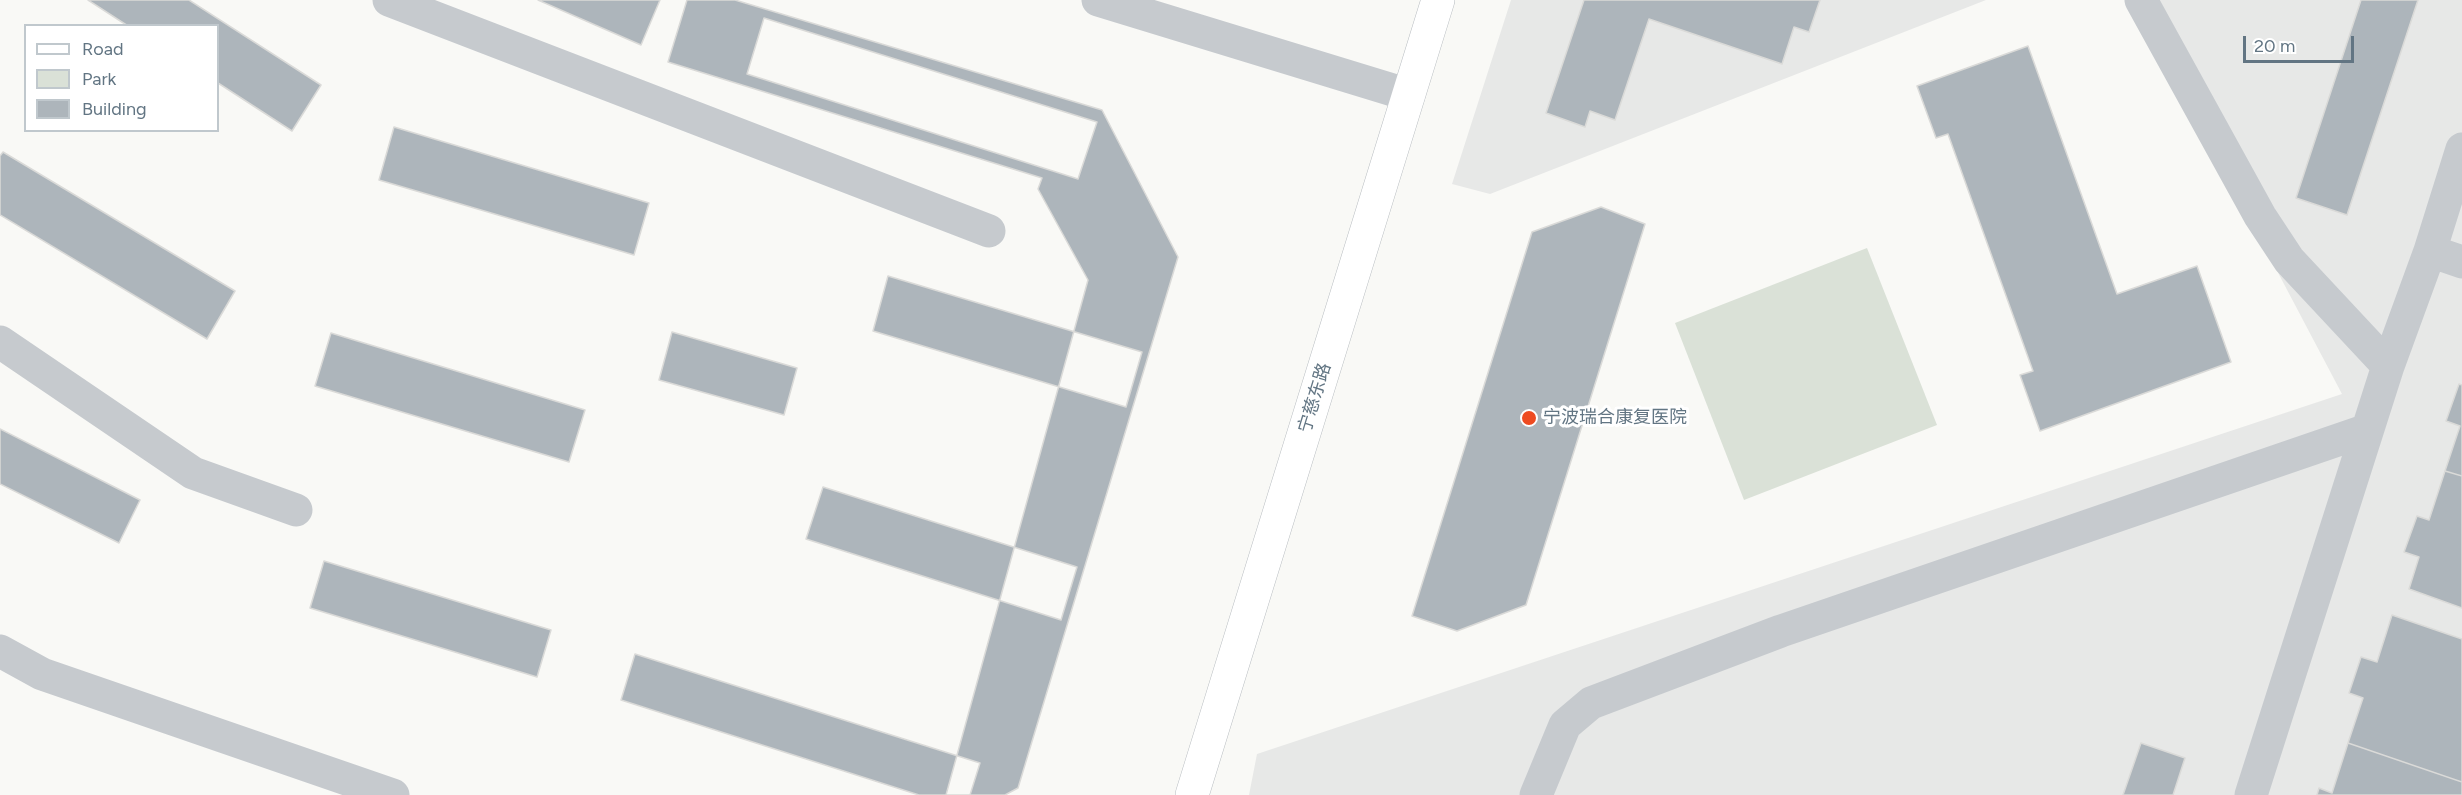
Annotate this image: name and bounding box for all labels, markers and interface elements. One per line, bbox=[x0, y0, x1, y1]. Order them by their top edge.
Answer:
legend bbox=[24, 24, 219, 132]
scale bar bbox=[2246, 24, 2357, 62]
text: 20 m bbox=[2254, 35, 2295, 57]
text: Road bbox=[82, 38, 123, 60]
text: Park bbox=[82, 68, 116, 90]
text: Building bbox=[82, 98, 147, 120]
street label: 宁慈东路 bbox=[1294, 360, 1336, 436]
place label: 宁波瑞合康复医院 bbox=[1543, 407, 1687, 429]
marker: 宁波瑞合康复医院 bbox=[1520, 409, 1538, 427]

